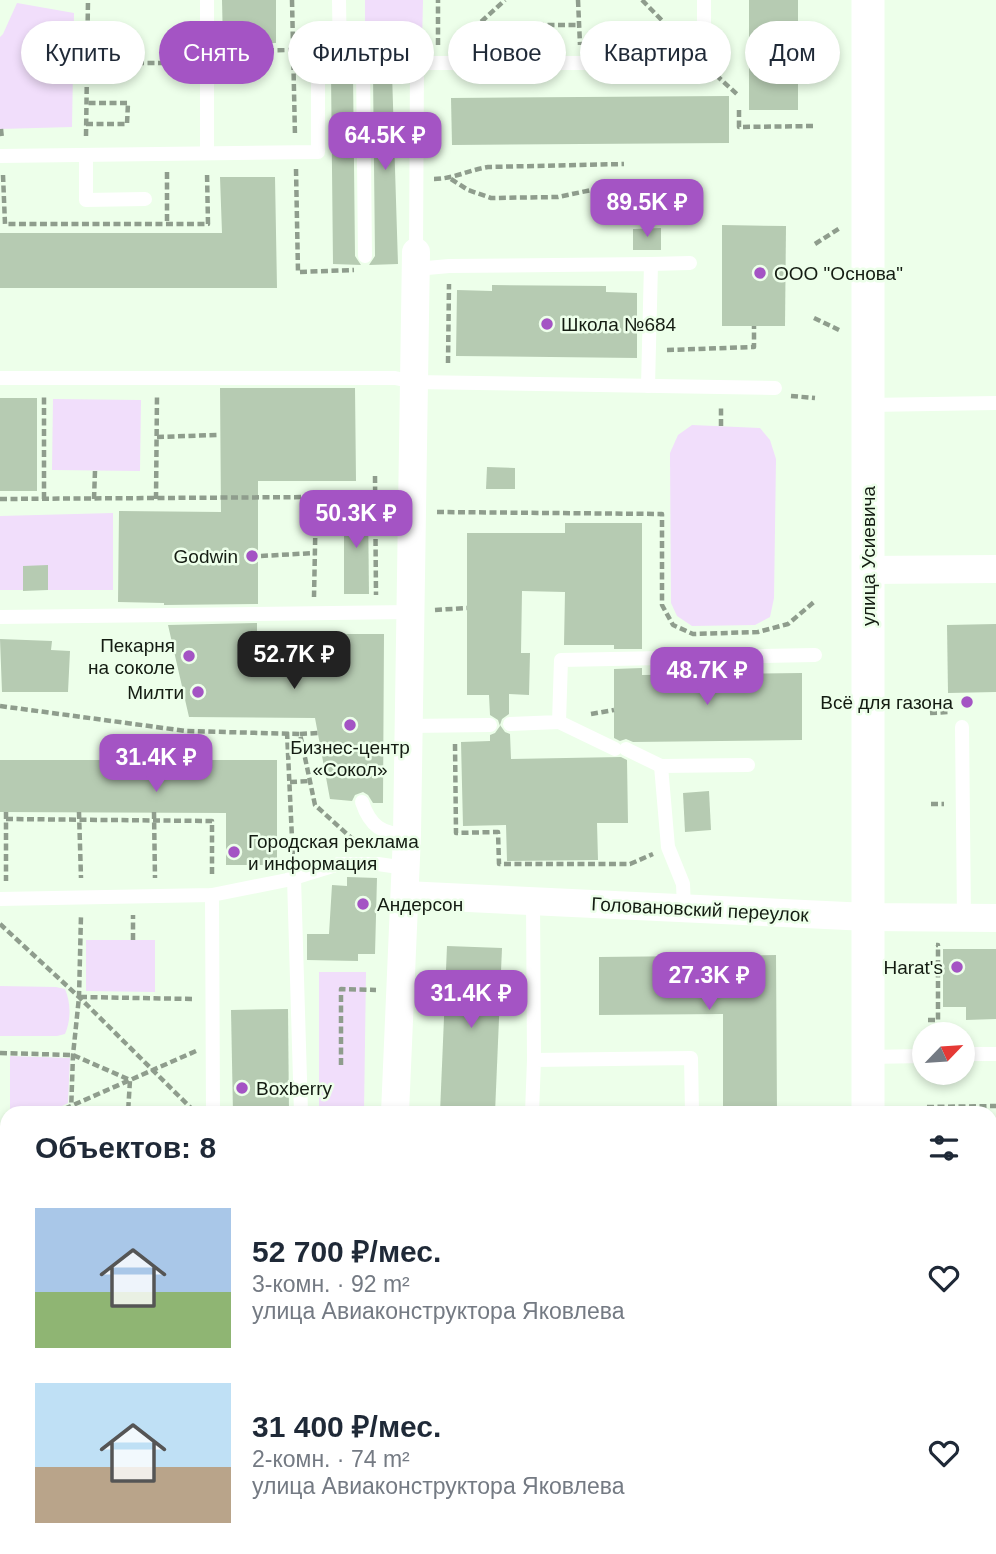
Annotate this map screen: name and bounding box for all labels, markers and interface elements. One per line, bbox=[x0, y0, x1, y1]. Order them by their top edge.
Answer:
chip: Купить bbox=[21, 21, 145, 84]
chip: Снять bbox=[159, 21, 274, 84]
chip: Фильтры bbox=[288, 21, 434, 84]
chip: Новое bbox=[448, 21, 566, 84]
chip: Квартира bbox=[580, 21, 731, 84]
chip: Дом bbox=[745, 21, 840, 84]
pin: 64.5K ₽ bbox=[320, 113, 450, 172]
text: 64.5K ₽ bbox=[344, 122, 426, 148]
pin: 89.5K ₽ bbox=[582, 180, 712, 239]
text: 89.5K ₽ bbox=[606, 189, 688, 215]
place label: ООО "Основа" bbox=[774, 263, 903, 284]
marker: ООО "Основа" bbox=[752, 265, 768, 281]
place label: Школа №684 bbox=[561, 314, 677, 335]
marker: Школа №684 bbox=[539, 316, 555, 332]
street label: улица Усиевича bbox=[858, 485, 879, 626]
pin: 50.3K ₽ bbox=[291, 490, 421, 550]
text: 50.3K ₽ bbox=[315, 500, 397, 526]
place label: Godwin bbox=[174, 546, 238, 567]
marker: Godwin bbox=[244, 548, 260, 564]
pin: 52.7K ₽ bbox=[229, 632, 359, 691]
place label: Пекарня на соколе bbox=[88, 635, 175, 678]
text: 52.7K ₽ bbox=[253, 641, 335, 667]
marker: Пекарня на соколе bbox=[181, 648, 197, 664]
pin: 48.7K ₽ bbox=[642, 648, 772, 707]
text: 48.7K ₽ bbox=[666, 657, 748, 683]
place label: Милти bbox=[127, 682, 184, 703]
marker: Милти bbox=[190, 684, 206, 700]
place label: Всё для газона bbox=[820, 692, 953, 713]
marker: Всё для газона bbox=[959, 694, 975, 710]
marker: Бизнес-центр «Сокол» bbox=[342, 717, 358, 733]
pin: 31.4K ₽ bbox=[91, 734, 221, 794]
place label: Бизнес-центр «Сокол» bbox=[290, 737, 410, 780]
text: 31.4K ₽ bbox=[115, 744, 197, 770]
place label: Городская реклама и информация bbox=[248, 831, 419, 874]
marker: Городская реклама и информация bbox=[226, 844, 242, 860]
street label: Головановский переулок bbox=[591, 893, 810, 926]
place label: Андерсон bbox=[377, 894, 463, 915]
marker: Андерсон bbox=[355, 896, 371, 912]
pin: 27.3K ₽ bbox=[644, 953, 774, 1012]
place label: Harat's bbox=[883, 957, 943, 978]
marker: Harat's bbox=[949, 959, 965, 975]
text: 27.3K ₽ bbox=[668, 962, 750, 988]
pin: 31.4K ₽ bbox=[406, 970, 536, 1030]
text: 31.4K ₽ bbox=[430, 980, 512, 1006]
north arrow bbox=[912, 1022, 975, 1085]
map controls bbox=[912, 1022, 975, 1085]
place label: Boxberry bbox=[256, 1078, 333, 1099]
marker: Boxberry bbox=[234, 1080, 250, 1096]
icon: filters bbox=[925, 1129, 963, 1167]
text: Объектов: 8 bbox=[35, 1131, 216, 1164]
text: 52 700 ₽/мес. bbox=[252, 1235, 441, 1268]
icon: home bbox=[91, 1236, 175, 1320]
icon: heart bbox=[925, 1259, 963, 1297]
text: 3-комн. · 92 m² bbox=[252, 1271, 410, 1297]
text: улица Авиаконструктора Яковлева bbox=[252, 1298, 624, 1324]
text: 31 400 ₽/мес. bbox=[252, 1410, 441, 1443]
icon: home bbox=[91, 1411, 175, 1495]
icon: heart bbox=[925, 1434, 963, 1472]
text: 2-комн. · 74 m² bbox=[252, 1446, 410, 1472]
text: улица Авиаконструктора Яковлева bbox=[252, 1473, 624, 1499]

